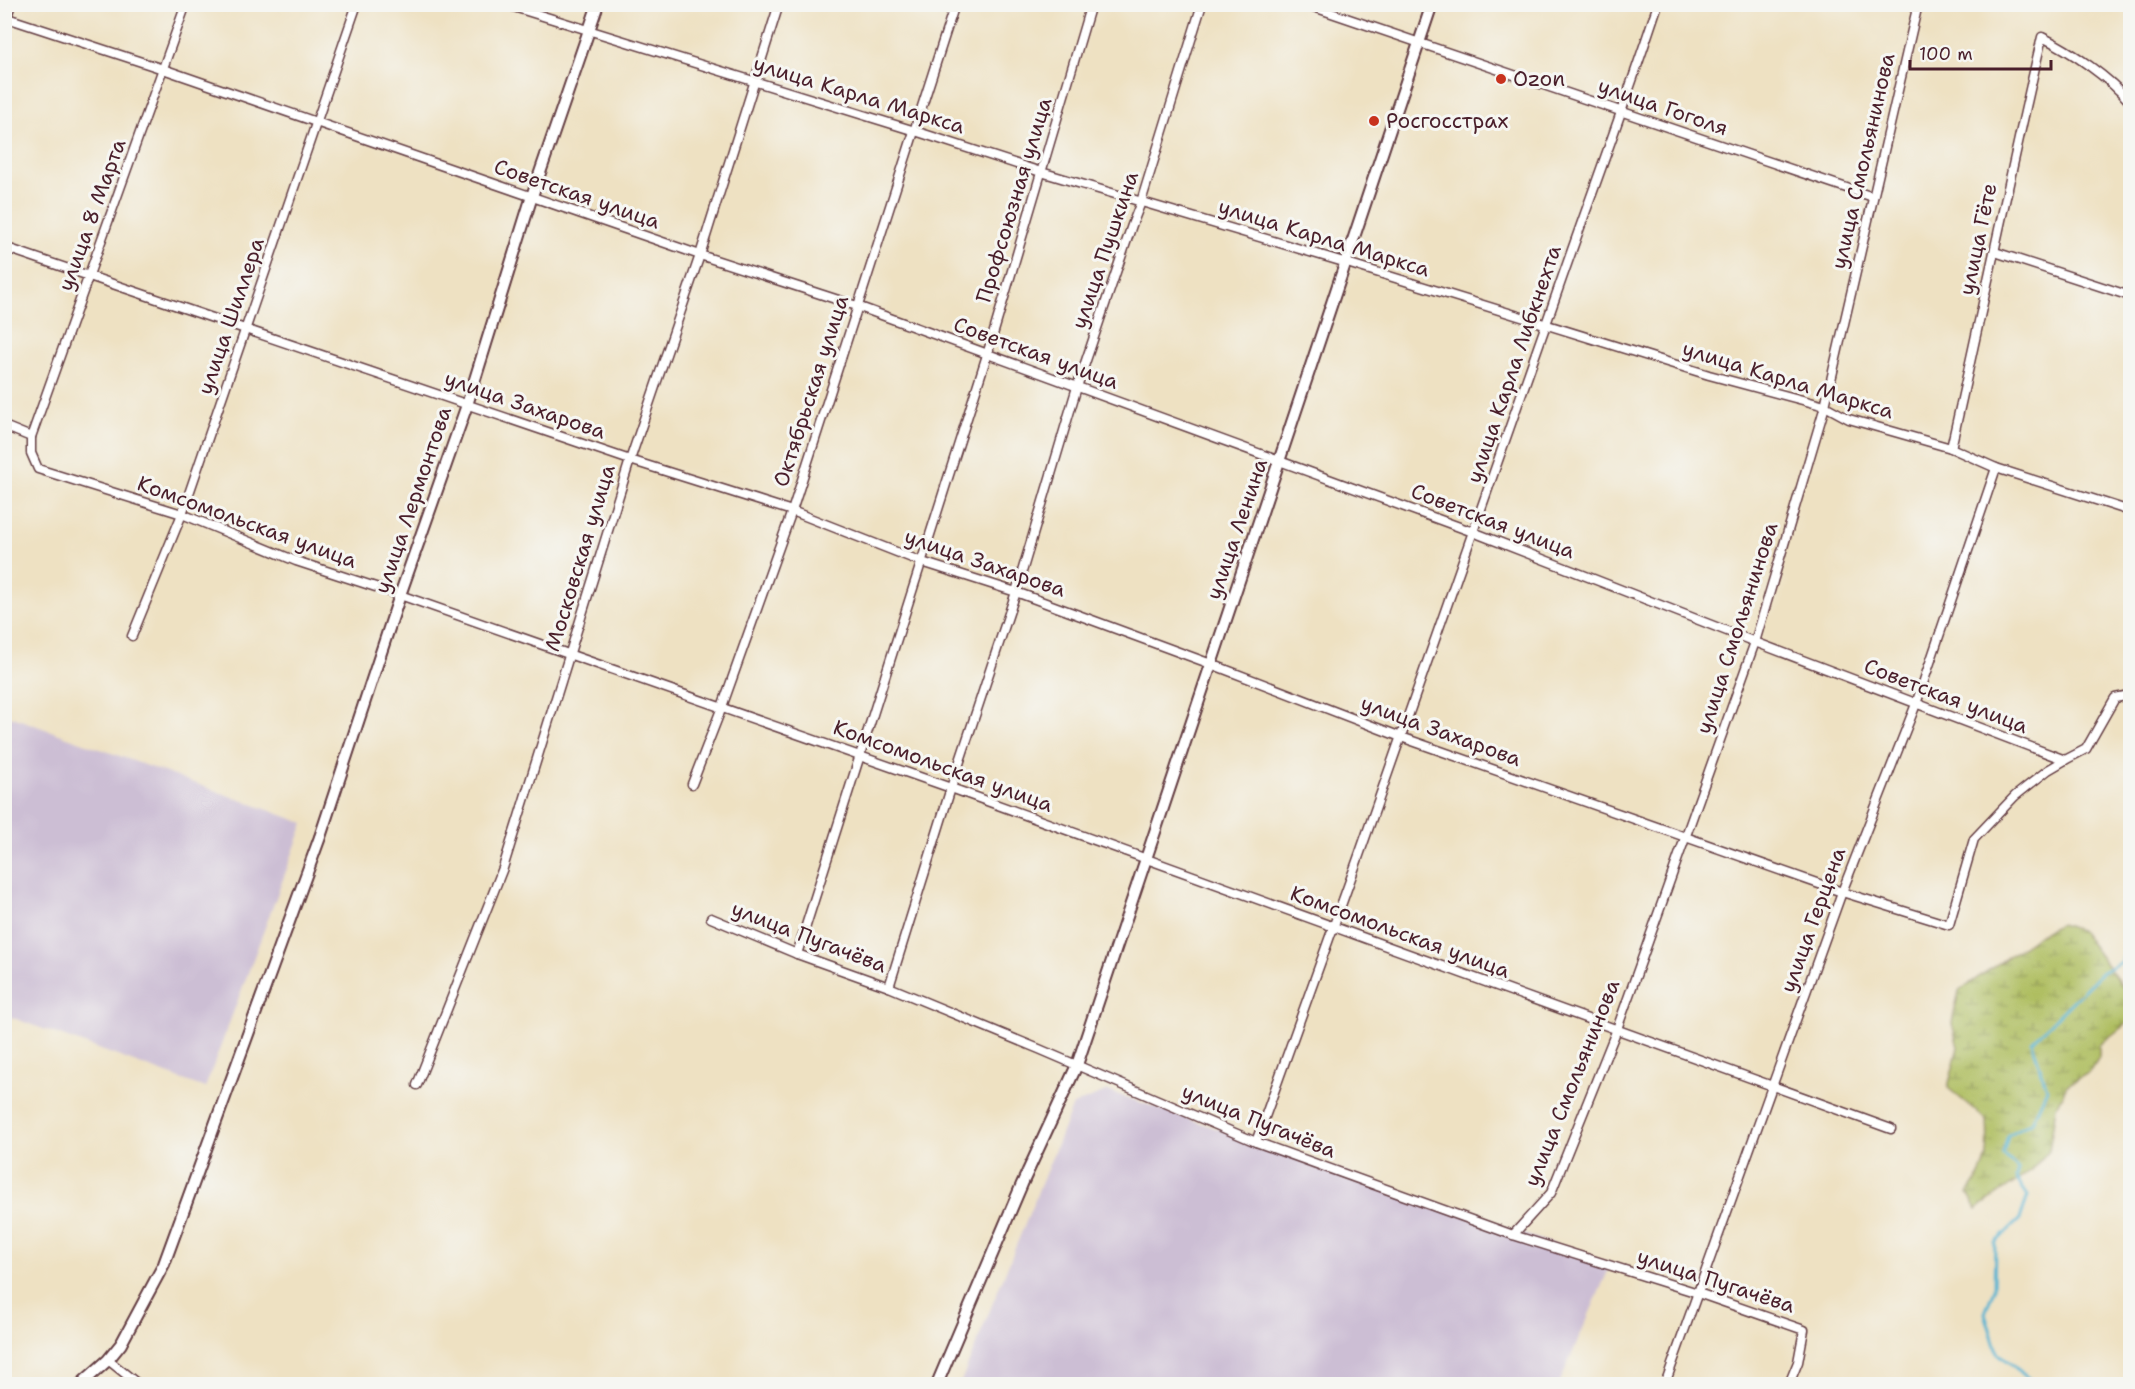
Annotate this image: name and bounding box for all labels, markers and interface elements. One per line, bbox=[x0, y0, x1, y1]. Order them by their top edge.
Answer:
scale bar bbox=[1910, 33, 2051, 71]
text: 100 m bbox=[1919, 42, 1973, 66]
street label: улица Карла Маркса bbox=[750, 50, 968, 140]
street label: улица Смольянинова bbox=[1825, 50, 1901, 272]
place label: Ozon bbox=[1513, 65, 1565, 93]
marker: Ozon bbox=[1494, 72, 1508, 86]
street label: улица Гоголя bbox=[1594, 72, 1732, 142]
street label: Профсоюзная улица bbox=[969, 94, 1059, 306]
place label: Росгосстрах bbox=[1386, 107, 1508, 135]
marker: Росгосстрах bbox=[1367, 114, 1381, 128]
street label: улица 8 Марта bbox=[51, 135, 133, 295]
street label: Советская улица bbox=[490, 152, 664, 236]
street label: улица Пушкина bbox=[1065, 168, 1145, 332]
street label: улица Гёте bbox=[1952, 180, 2004, 298]
street label: улица Карла Маркса bbox=[1215, 193, 1433, 283]
street label: улица Шиллера bbox=[191, 234, 271, 398]
street label: улица Карла Либкнехта bbox=[1460, 241, 1568, 487]
street label: Октябрьская улица bbox=[767, 292, 855, 490]
street label: Советская улица bbox=[950, 310, 1122, 396]
street label: улица Карла Маркса bbox=[1679, 335, 1897, 425]
street label: улица Захарова bbox=[441, 364, 609, 446]
street label: улица Лермонтова bbox=[368, 403, 458, 597]
street label: улица Ленина bbox=[1200, 455, 1274, 603]
street label: Московская улица bbox=[538, 461, 622, 655]
street label: Комсомольская улица bbox=[133, 469, 361, 575]
street label: Советская улица bbox=[1407, 477, 1579, 565]
street label: улица Смольянинова bbox=[1690, 519, 1784, 737]
street label: улица Захарова bbox=[901, 522, 1069, 604]
street label: Советская улица bbox=[1860, 652, 2032, 740]
street label: улица Захарова bbox=[1357, 689, 1525, 773]
street label: Комсомольская улица bbox=[829, 713, 1057, 819]
street label: улица Герцена bbox=[1774, 844, 1852, 996]
street label: Комсомольская улица bbox=[1286, 879, 1514, 985]
street label: улица Пугачёва bbox=[727, 895, 891, 979]
street label: улица Смольянинова bbox=[1518, 975, 1626, 1191]
street label: улица Пугачёва bbox=[1178, 1077, 1340, 1165]
street label: улица Пугачёва bbox=[1634, 1242, 1798, 1320]

